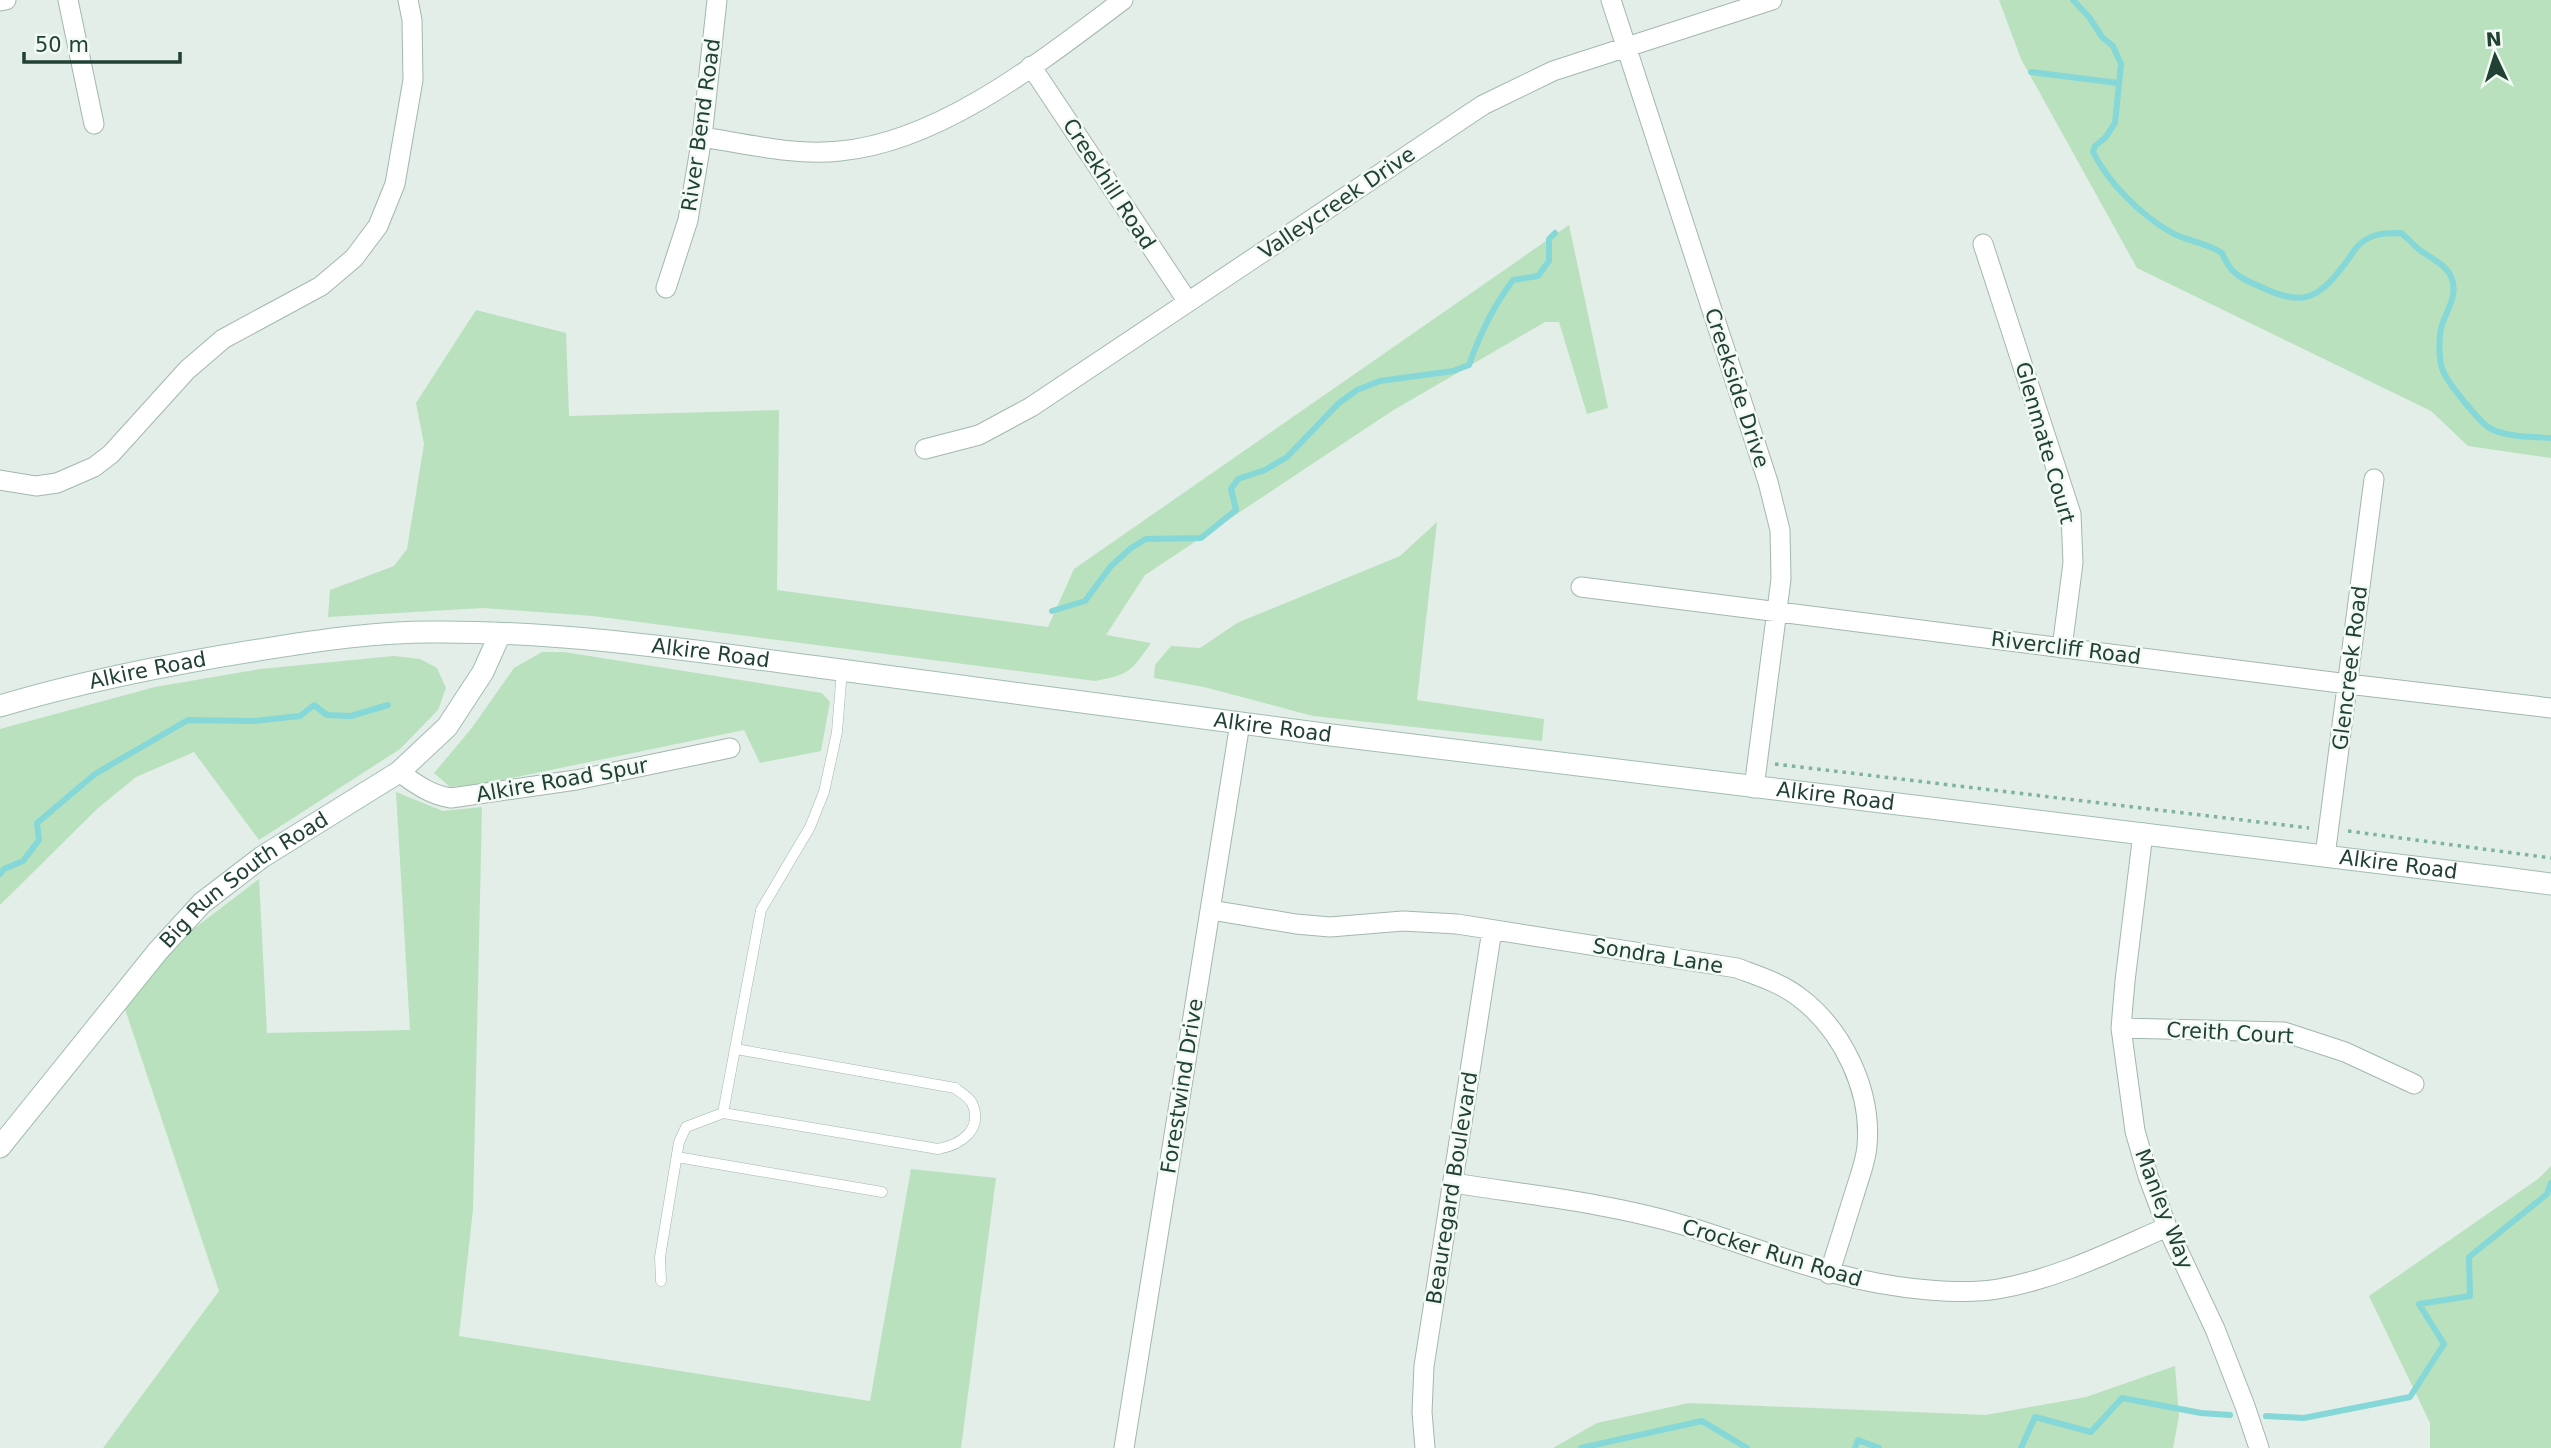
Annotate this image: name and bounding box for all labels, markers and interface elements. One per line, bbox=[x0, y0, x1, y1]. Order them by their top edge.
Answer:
scale bar bbox=[24, 21, 180, 65]
north arrow bbox=[2460, 21, 2530, 91]
text: N bbox=[2485, 28, 2503, 51]
text: 50 m bbox=[35, 33, 89, 57]
street label: River Bend Road bbox=[677, 37, 725, 213]
street label: Creekhill Road bbox=[1058, 114, 1160, 254]
street label: Valleycreek Drive bbox=[1254, 142, 1420, 264]
street label: Creekside Drive bbox=[1700, 305, 1774, 471]
street label: Glenmate Court bbox=[2010, 359, 2080, 527]
street label: Glencreek Road bbox=[2328, 584, 2372, 752]
street label: Rivercliff Road bbox=[1990, 627, 2142, 669]
street label: Alkire Road bbox=[650, 634, 771, 672]
street label: Alkire Road bbox=[87, 647, 208, 694]
street label: Alkire Road bbox=[1212, 708, 1333, 747]
street label: Alkire Road Spur bbox=[474, 753, 650, 807]
street label: Alkire Road bbox=[1775, 777, 1896, 815]
street label: Big Run South Road bbox=[155, 807, 332, 953]
street label: Alkire Road bbox=[2338, 845, 2459, 884]
street label: Sondra Lane bbox=[1591, 934, 1725, 978]
street label: Forestwind Drive bbox=[1156, 997, 1208, 1175]
street label: Creith Court bbox=[2166, 1018, 2294, 1048]
street label: Beauregard Boulevard bbox=[1422, 1070, 1482, 1306]
street label: Manley Way bbox=[2130, 1145, 2198, 1273]
street label: Crocker Run Road bbox=[1679, 1214, 1865, 1292]

